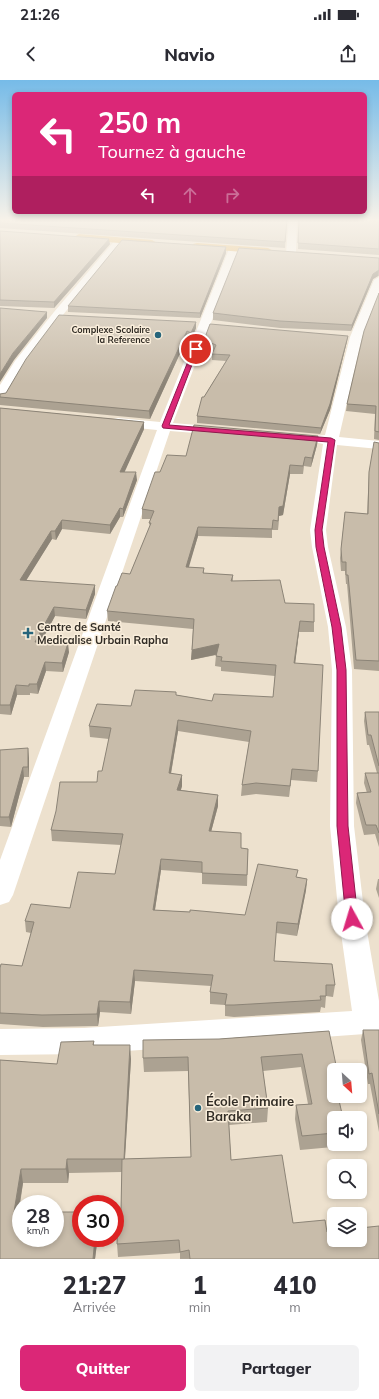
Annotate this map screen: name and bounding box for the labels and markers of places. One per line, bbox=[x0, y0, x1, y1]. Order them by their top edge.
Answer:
place label: Complexe Scolaire la Reference bbox=[71, 324, 150, 345]
marker: Complexe Scolaire la Reference bbox=[153, 330, 163, 340]
pin bbox=[179, 332, 213, 366]
place label: Centre de Santé Medicalise Urbain Rapha bbox=[37, 620, 168, 647]
marker: Centre de Santé Medicalise Urbain Rapha bbox=[22, 627, 34, 639]
place label: École Primaire Baraka bbox=[206, 1093, 294, 1124]
marker: École Primaire Baraka bbox=[193, 1103, 203, 1113]

